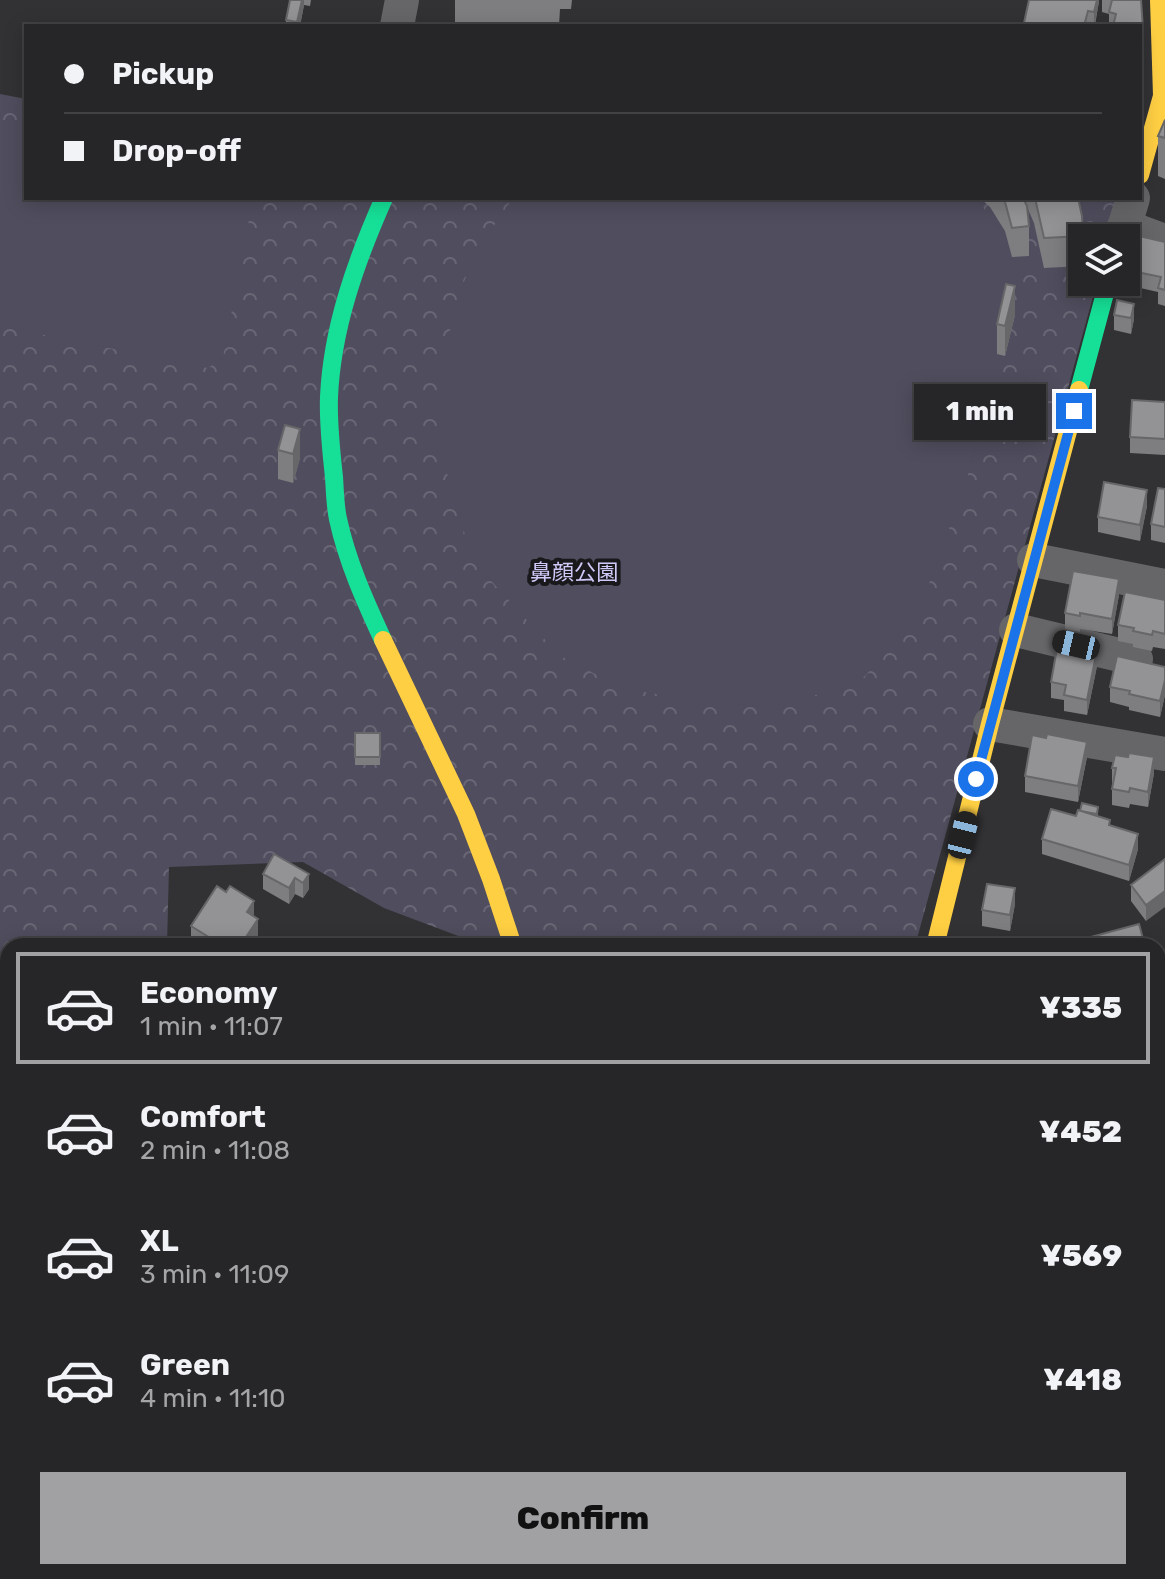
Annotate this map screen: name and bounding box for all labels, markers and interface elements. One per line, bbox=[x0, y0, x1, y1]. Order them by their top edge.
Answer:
text: Pickup bbox=[112, 56, 214, 92]
text: Drop-off bbox=[112, 133, 241, 169]
map controls bbox=[1068, 224, 1140, 296]
button: layers bbox=[1068, 224, 1140, 296]
callout: 1 min bbox=[914, 383, 1046, 439]
route end bbox=[1056, 393, 1092, 429]
text: 1 min bbox=[946, 396, 1014, 427]
park label: 鼻顔公園 bbox=[530, 559, 618, 586]
car bbox=[1050, 628, 1102, 662]
route start bbox=[958, 761, 994, 797]
car bbox=[946, 809, 980, 861]
icon: car bbox=[44, 972, 116, 1044]
text: Economy bbox=[140, 975, 278, 1011]
text: ¥335 bbox=[1039, 990, 1122, 1026]
text: 1 min · 11:07 bbox=[140, 1011, 283, 1042]
icon: car bbox=[44, 1096, 116, 1168]
text: Comfort bbox=[140, 1099, 266, 1135]
text: ¥452 bbox=[1039, 1114, 1122, 1150]
text: 2 min · 11:08 bbox=[140, 1135, 290, 1166]
icon: car bbox=[44, 1220, 116, 1292]
text: XL bbox=[140, 1223, 179, 1259]
text: ¥569 bbox=[1040, 1238, 1122, 1274]
text: 3 min · 11:09 bbox=[140, 1259, 289, 1290]
icon: car bbox=[44, 1344, 116, 1416]
text: Green bbox=[140, 1347, 230, 1383]
text: ¥418 bbox=[1043, 1362, 1122, 1398]
text: 4 min · 11:10 bbox=[140, 1383, 286, 1414]
button: Confirm bbox=[40, 1472, 1126, 1564]

